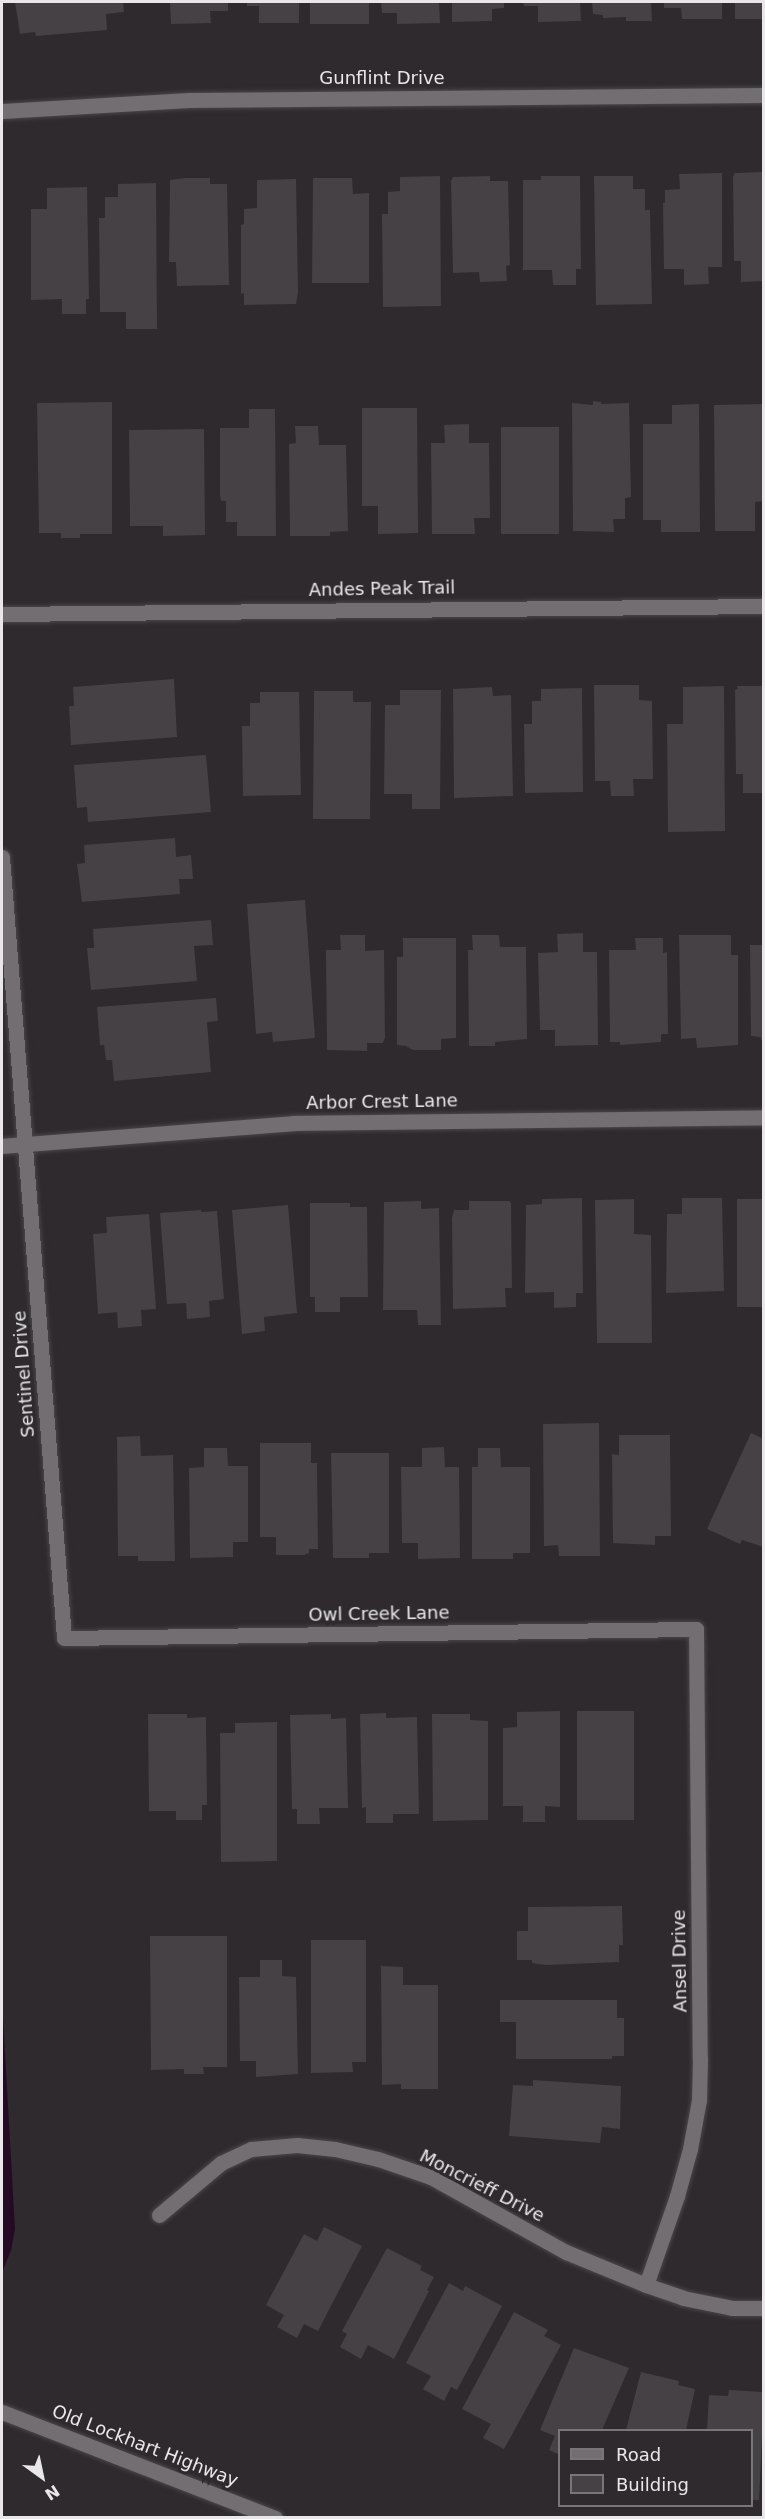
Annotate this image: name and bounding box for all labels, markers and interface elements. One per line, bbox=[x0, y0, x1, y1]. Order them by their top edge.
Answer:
street label: Gunflint Drive bbox=[319, 67, 445, 89]
street label: Andes Peak Trail bbox=[309, 577, 455, 601]
street label: Arbor Crest Lane bbox=[306, 1090, 458, 1114]
street label: Sentinel Drive bbox=[9, 1310, 39, 1438]
street label: Owl Creek Lane bbox=[308, 1602, 450, 1626]
street label: Ansel Drive bbox=[668, 1909, 692, 2013]
street label: Moncrieff Drive bbox=[416, 2145, 548, 2227]
street label: Old Lockhart Highway bbox=[49, 2400, 241, 2492]
legend bbox=[558, 2429, 753, 2507]
text: Road bbox=[616, 2444, 661, 2465]
north arrow bbox=[12, 2447, 72, 2507]
text: Building bbox=[616, 2474, 689, 2495]
text: N bbox=[41, 2481, 63, 2504]

